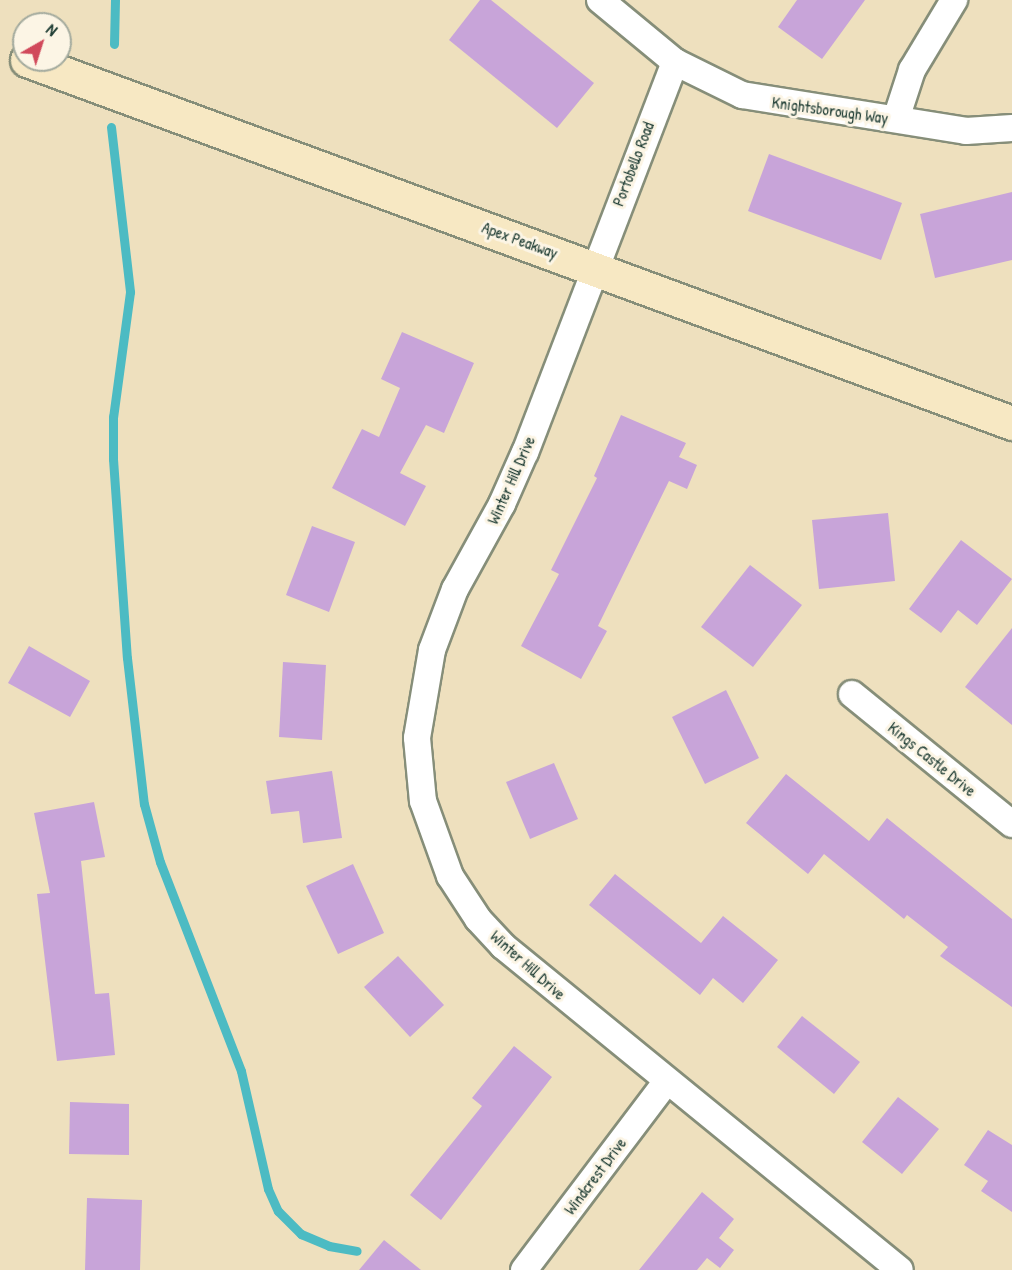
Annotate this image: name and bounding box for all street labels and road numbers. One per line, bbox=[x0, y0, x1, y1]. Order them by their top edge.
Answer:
street label: Knightsborough Way bbox=[771, 92, 889, 128]
street label: Portobello Road bbox=[608, 119, 658, 209]
street label: Apex Peakway bbox=[479, 217, 561, 263]
street label: Winter Hill Drive bbox=[483, 433, 539, 527]
street label: Kings Castle Drive bbox=[884, 718, 980, 800]
street label: Winter Hill Drive bbox=[487, 926, 569, 1004]
street label: Windcrest Drive bbox=[560, 1134, 630, 1218]

